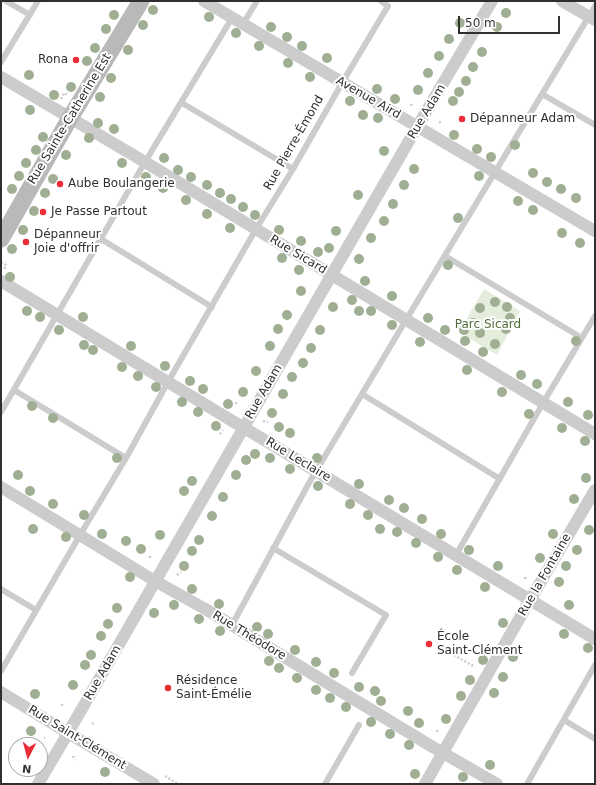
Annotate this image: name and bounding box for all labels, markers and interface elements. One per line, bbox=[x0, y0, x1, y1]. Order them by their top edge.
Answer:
scale bar bbox=[460, 8, 562, 34]
text: 50 m bbox=[465, 16, 496, 30]
street label: Rue Sainte-Catherine Est bbox=[25, 51, 115, 187]
place label: Rona bbox=[38, 53, 68, 67]
marker: Rona bbox=[71, 55, 81, 65]
street label: Avenue Aird bbox=[333, 74, 403, 122]
street label: Rue Adam bbox=[405, 82, 449, 142]
street label: Rue Pierre-Émond bbox=[261, 93, 327, 193]
place label: Dépanneur Adam bbox=[470, 112, 575, 126]
marker: Dépanneur Adam bbox=[457, 114, 467, 124]
place label: Aube Boulangerie bbox=[68, 177, 175, 191]
marker: Aube Boulangerie bbox=[55, 179, 65, 189]
place label: Je Passe Partout bbox=[51, 205, 147, 219]
marker: Je Passe Partout bbox=[38, 207, 48, 217]
place label: Dépanneur Joie d'offrir bbox=[34, 228, 101, 256]
street label: Rue Sicard bbox=[267, 232, 329, 278]
marker: Dépanneur Joie d'offrir bbox=[21, 237, 31, 247]
park label: Parc Sicard bbox=[455, 318, 521, 332]
street label: Rue Adam bbox=[242, 362, 286, 422]
street label: Rue Leclaire bbox=[263, 435, 333, 485]
street label: Rue la Fontaine bbox=[516, 531, 574, 619]
street label: Rue Théodore bbox=[210, 608, 288, 664]
place label: École Saint-Clément bbox=[437, 630, 522, 658]
marker: École Saint-Clément bbox=[424, 639, 434, 649]
street label: Rue Adam bbox=[81, 643, 125, 703]
place label: Résidence Saint-Émélie bbox=[176, 674, 252, 702]
marker: Résidence Saint-Émélie bbox=[163, 683, 173, 693]
street label: Rue Saint-Clément bbox=[25, 703, 129, 773]
north arrow bbox=[8, 737, 48, 777]
text: N bbox=[22, 761, 32, 775]

